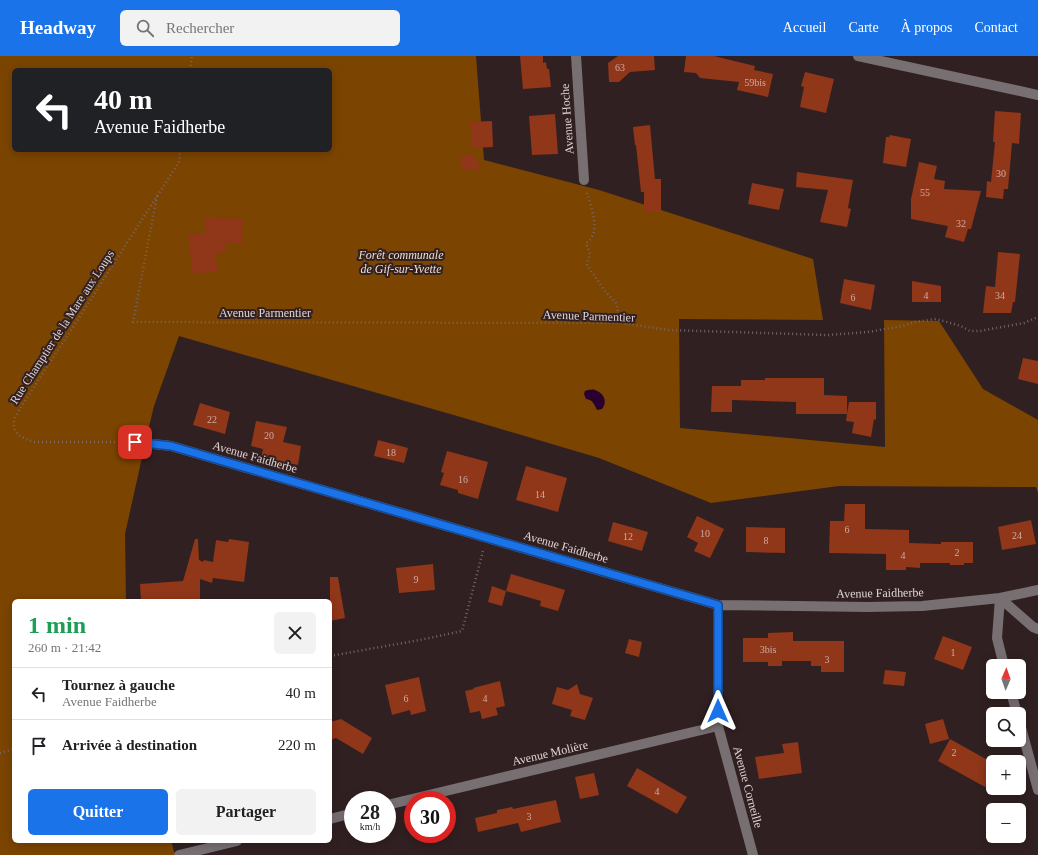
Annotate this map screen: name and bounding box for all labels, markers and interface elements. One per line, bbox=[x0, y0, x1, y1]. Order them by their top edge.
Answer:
search box bbox=[120, 10, 400, 46]
text: Headway bbox=[20, 17, 96, 38]
icon: search bbox=[134, 17, 156, 39]
text: Rechercher bbox=[166, 20, 234, 36]
text: Accueil bbox=[783, 20, 826, 35]
text: Carte bbox=[848, 20, 879, 35]
text: À propos bbox=[901, 20, 952, 35]
text: Contact bbox=[974, 20, 1018, 35]
house number: 63 bbox=[615, 62, 625, 73]
house number: 59bis bbox=[744, 77, 766, 88]
street label: Avenue Hoche bbox=[558, 83, 576, 155]
icon: left bbox=[28, 84, 80, 136]
text: 40 m bbox=[94, 84, 152, 115]
text: Avenue Faidherbe bbox=[94, 117, 225, 137]
house number: 30 bbox=[996, 168, 1006, 179]
house number: 55 bbox=[920, 187, 930, 198]
house number: 32 bbox=[956, 218, 966, 229]
street label: Rue Champtier de la Mare aux Loups bbox=[7, 247, 117, 407]
park label: Forêt communale de Gif-sur-Yvette bbox=[358, 248, 444, 276]
house number: 4 bbox=[924, 290, 929, 301]
house number: 34 bbox=[995, 290, 1005, 301]
house number: 6 bbox=[851, 292, 856, 303]
street label: Avenue Parmentier bbox=[219, 306, 311, 320]
street label: Avenue Parmentier bbox=[543, 307, 635, 325]
house number: 22 bbox=[207, 414, 217, 425]
pin bbox=[118, 425, 152, 459]
house number: 20 bbox=[264, 430, 274, 441]
icon: arrive bbox=[124, 431, 146, 453]
street label: Avenue Faidherbe bbox=[211, 438, 299, 476]
house number: 18 bbox=[386, 447, 396, 458]
house number: 16 bbox=[458, 474, 468, 485]
house number: 14 bbox=[535, 489, 545, 500]
house number: 6 bbox=[845, 524, 850, 535]
street label: Avenue Faidherbe bbox=[522, 528, 610, 566]
house number: 10 bbox=[700, 528, 710, 539]
house number: 24 bbox=[1012, 530, 1022, 541]
house number: 12 bbox=[623, 531, 633, 542]
house number: 8 bbox=[764, 535, 769, 546]
house number: 2 bbox=[955, 547, 960, 558]
house number: 4 bbox=[901, 550, 906, 561]
house number: 9 bbox=[414, 574, 419, 585]
street label: Avenue Faidherbe bbox=[836, 585, 924, 601]
text: 1 min bbox=[28, 612, 86, 638]
button: close bbox=[274, 612, 316, 654]
text: 260 m · 21:42 bbox=[28, 640, 101, 655]
house number: 3bis bbox=[760, 644, 776, 655]
house number: 1 bbox=[951, 647, 956, 658]
house number: 3 bbox=[825, 654, 830, 665]
north arrow bbox=[986, 659, 1026, 699]
map controls bbox=[986, 659, 1026, 843]
text: Tournez à gauche bbox=[62, 677, 175, 693]
icon: left bbox=[28, 683, 50, 705]
text: 40 m bbox=[286, 685, 316, 701]
position arrow bbox=[697, 690, 739, 732]
house number: 6 bbox=[404, 693, 409, 704]
house number: 4 bbox=[483, 693, 488, 704]
text: Avenue Faidherbe bbox=[62, 694, 157, 709]
button: search bbox=[986, 707, 1026, 747]
icon: arrive bbox=[28, 735, 50, 757]
text: Arrivée à destination bbox=[62, 737, 197, 753]
text: 220 m bbox=[278, 737, 316, 753]
street label: Avenue Molière bbox=[511, 737, 589, 769]
street label: Avenue Corneille bbox=[730, 745, 766, 829]
house number: 2 bbox=[952, 747, 957, 758]
button: + bbox=[986, 755, 1026, 795]
house number: 4 bbox=[655, 786, 660, 797]
button: Quitter bbox=[28, 789, 168, 835]
button: Partager bbox=[176, 789, 316, 835]
speed limit sign: 30 bbox=[404, 791, 456, 843]
text: 28 bbox=[360, 801, 380, 823]
button: − bbox=[986, 803, 1026, 843]
house number: 3 bbox=[527, 811, 532, 822]
text: km/h bbox=[360, 821, 380, 832]

